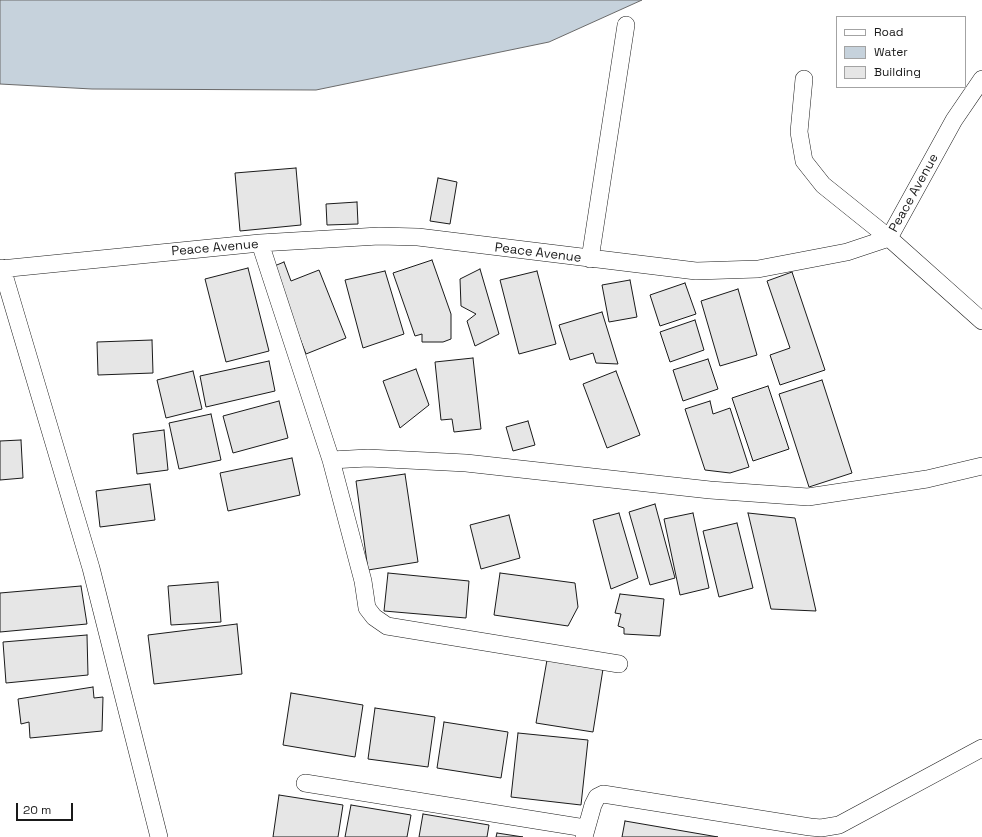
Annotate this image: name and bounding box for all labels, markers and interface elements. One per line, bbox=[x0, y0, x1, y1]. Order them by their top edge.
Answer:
legend bbox=[836, 16, 966, 88]
text: Road bbox=[874, 24, 903, 40]
text: Water bbox=[874, 44, 908, 60]
text: Building bbox=[874, 64, 921, 80]
street label: Peace Avenue bbox=[886, 151, 942, 235]
street label: Peace Avenue bbox=[171, 236, 259, 260]
street label: Peace Avenue bbox=[494, 240, 582, 266]
scale bar bbox=[18, 795, 75, 821]
text: 20 m bbox=[23, 802, 51, 818]

